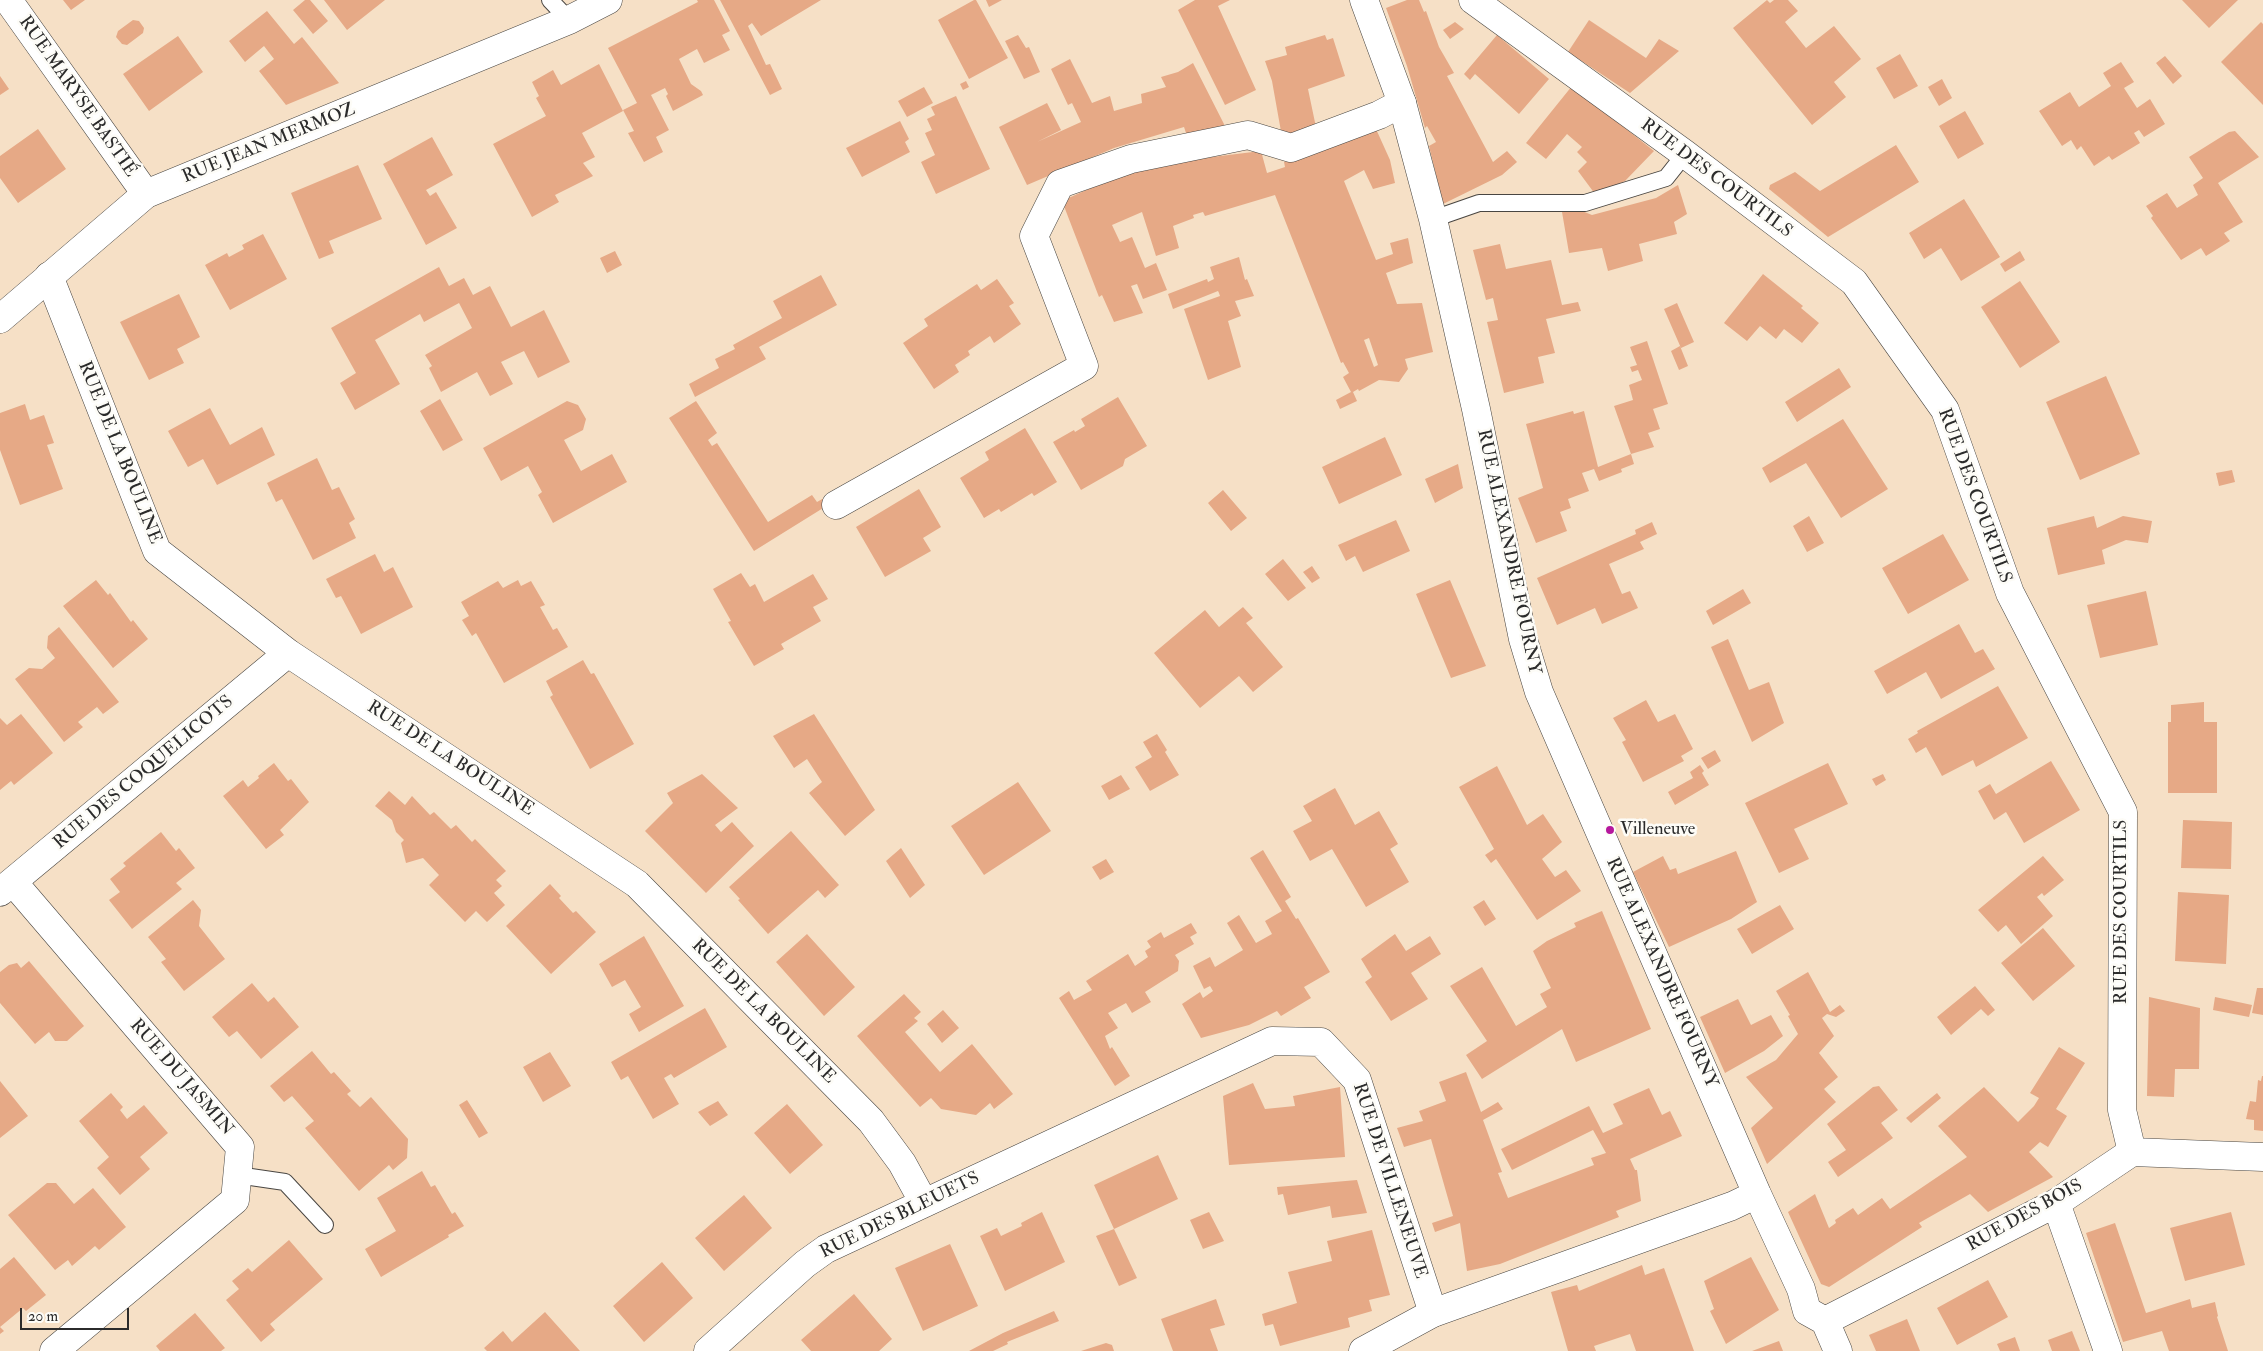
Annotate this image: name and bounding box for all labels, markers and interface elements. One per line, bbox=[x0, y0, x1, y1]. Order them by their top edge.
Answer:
street label: RUE MARYSE BASTIÉ bbox=[13, 12, 141, 182]
street label: RUE JEAN MERMOZ bbox=[179, 99, 359, 189]
street label: RUE DES COURTILS bbox=[1636, 115, 1796, 243]
street label: RUE DE LA BOULINE bbox=[72, 359, 166, 547]
street label: RUE DES COURTILS bbox=[1932, 406, 2016, 586]
street label: RUE ALEXANDRE FOURNY bbox=[1471, 428, 1545, 676]
street label: RUE DES COQUELICOTS bbox=[50, 692, 238, 854]
street label: RUE DE LA BOULINE bbox=[362, 697, 538, 821]
place label: Villeneuve bbox=[1620, 819, 1695, 841]
street label: RUE DES COURTILS bbox=[2111, 820, 2133, 1004]
marker: Villeneuve bbox=[1604, 824, 1616, 836]
street label: RUE ALEXANDRE FOURNY bbox=[1600, 854, 1722, 1092]
street label: RUE DE LA BOULINE bbox=[686, 935, 840, 1089]
street label: RUE DU JASMIN bbox=[125, 1015, 237, 1141]
street label: RUE DE VILLENEUVE bbox=[1347, 1081, 1431, 1281]
street label: RUE DES BLEUETS bbox=[817, 1168, 983, 1264]
street label: RUE DES BOIS bbox=[1963, 1175, 2087, 1257]
scale bar bbox=[22, 1298, 131, 1330]
text: 20 m bbox=[28, 1307, 58, 1326]

